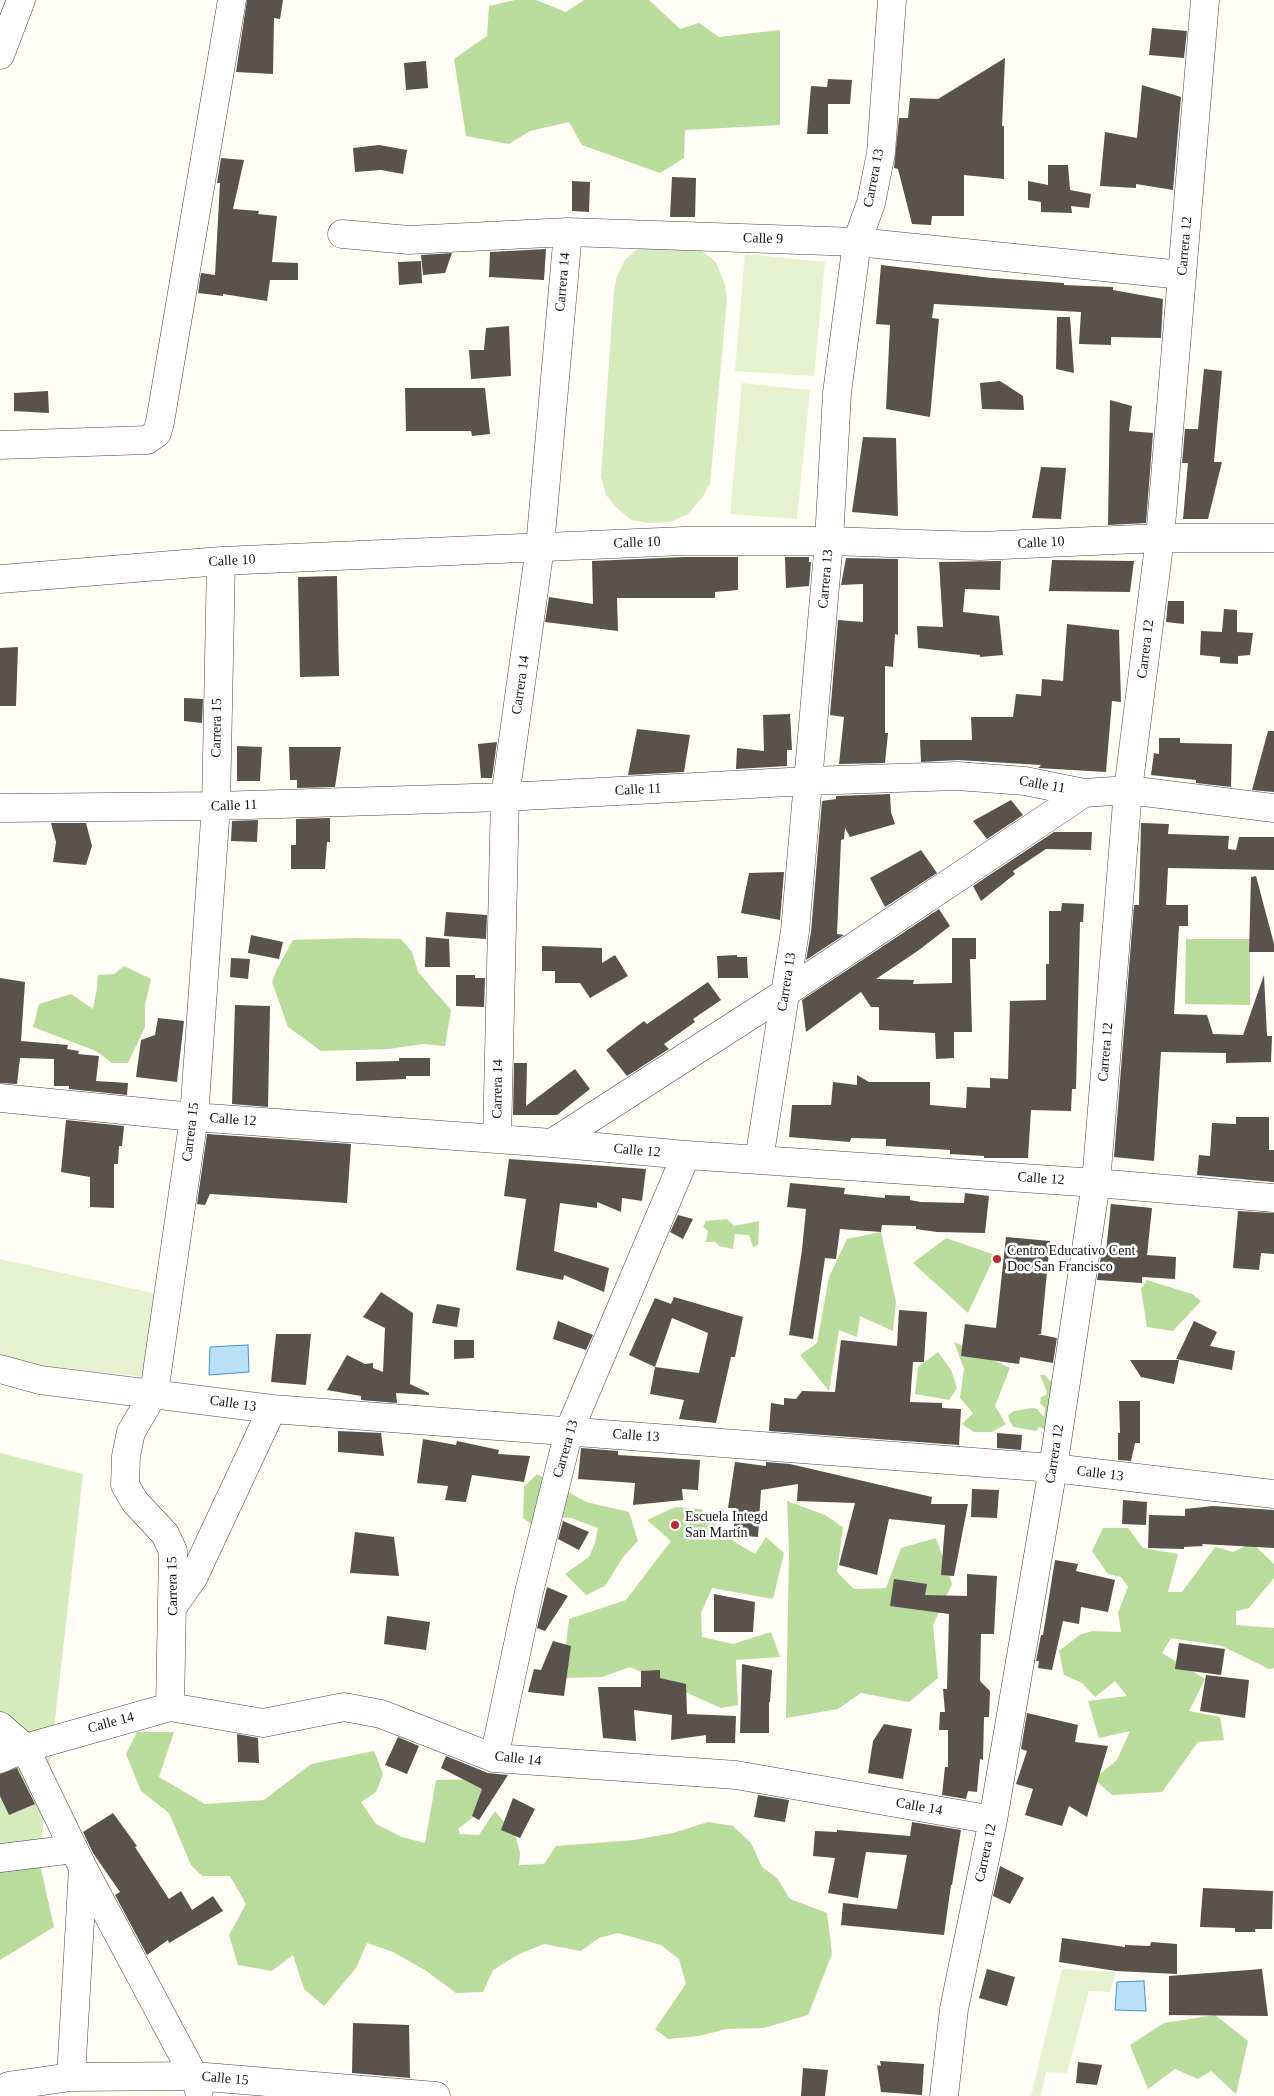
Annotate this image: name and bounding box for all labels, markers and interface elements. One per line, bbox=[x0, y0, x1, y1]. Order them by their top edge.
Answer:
street label: Carrera 13 bbox=[860, 147, 888, 209]
street label: Carrera 12 bbox=[1174, 216, 1196, 276]
street label: Calle 9 bbox=[743, 230, 783, 248]
street label: Carrera 14 bbox=[552, 252, 574, 312]
street label: Calle 10 bbox=[1017, 533, 1065, 553]
street label: Calle 10 bbox=[613, 534, 661, 552]
street label: Carrera 13 bbox=[815, 549, 837, 609]
street label: Calle 10 bbox=[208, 551, 256, 571]
street label: Carrera 12 bbox=[1134, 618, 1158, 680]
street label: Carrera 14 bbox=[509, 654, 533, 716]
street label: Carrera 15 bbox=[208, 698, 226, 758]
street label: Calle 11 bbox=[1018, 773, 1066, 797]
street label: Calle 11 bbox=[614, 780, 662, 800]
street label: Calle 11 bbox=[210, 797, 258, 815]
street label: Carrera 13 bbox=[774, 951, 800, 1013]
street label: Carrera 12 bbox=[1095, 1022, 1117, 1082]
street label: Carrera 14 bbox=[489, 1059, 507, 1119]
street label: Carrera 15 bbox=[179, 1101, 203, 1163]
street label: Calle 12 bbox=[209, 1110, 257, 1130]
street label: Calle 12 bbox=[613, 1141, 661, 1161]
street label: Calle 12 bbox=[1017, 1169, 1065, 1189]
place label: Centro Educativo Cent Doc San Francisco bbox=[1007, 1243, 1135, 1276]
marker: Centro Educativo Cent Doc San Francisco bbox=[991, 1253, 1003, 1265]
street label: Calle 13 bbox=[209, 1392, 257, 1416]
street label: Carrera 13 bbox=[550, 1418, 582, 1480]
street label: Carrera 12 bbox=[1042, 1423, 1068, 1485]
street label: Calle 13 bbox=[612, 1426, 660, 1446]
street label: Calle 13 bbox=[1076, 1463, 1124, 1485]
place label: Escuela Integd San Martín bbox=[685, 1509, 768, 1541]
marker: Escuela Integd San Martín bbox=[669, 1519, 681, 1531]
street label: Carrera 15 bbox=[164, 1556, 182, 1616]
street label: Calle 14 bbox=[86, 1709, 136, 1737]
street label: Calle 14 bbox=[494, 1748, 542, 1770]
street label: Calle 14 bbox=[894, 1795, 944, 1819]
street label: Carrera 12 bbox=[972, 1822, 1000, 1884]
street label: Calle 15 bbox=[201, 2069, 249, 2089]

